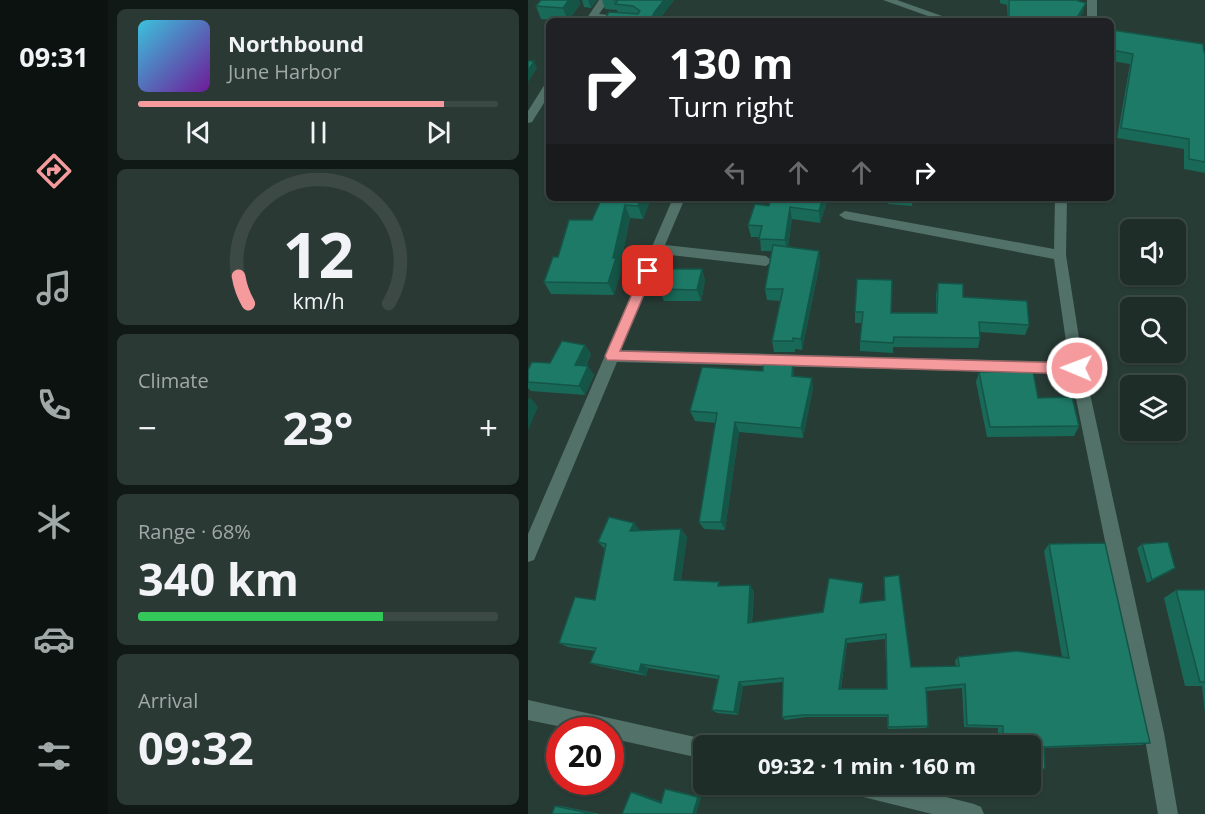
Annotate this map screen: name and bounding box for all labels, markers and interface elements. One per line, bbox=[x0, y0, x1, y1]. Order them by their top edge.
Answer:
text: Northbound bbox=[228, 28, 364, 58]
text: 130 m bbox=[669, 34, 793, 91]
text: 09:31 bbox=[19, 38, 89, 75]
icon: right bbox=[570, 42, 648, 120]
text: June Harbor bbox=[228, 58, 341, 85]
text: Turn right bbox=[669, 88, 794, 125]
icon: previous bbox=[182, 116, 215, 149]
icon: pause bbox=[302, 116, 335, 149]
icon: next bbox=[422, 116, 455, 149]
icon: directions bbox=[33, 150, 75, 192]
icon: left bbox=[719, 156, 752, 189]
icon: ahead bbox=[782, 156, 815, 189]
icon: ahead bbox=[845, 156, 878, 189]
icon: right bbox=[908, 156, 941, 189]
text: 12 bbox=[282, 211, 354, 296]
map controls bbox=[1120, 219, 1186, 441]
button: sound bbox=[1120, 219, 1186, 285]
pin bbox=[622, 245, 673, 296]
icon: arrive bbox=[631, 254, 664, 287]
icon: music bbox=[33, 267, 75, 309]
text: km/h bbox=[292, 286, 344, 315]
button: search bbox=[1120, 297, 1186, 363]
position arrow bbox=[1045, 336, 1109, 400]
text: Climate bbox=[138, 367, 209, 394]
button: layers bbox=[1120, 375, 1186, 441]
icon: phone bbox=[33, 384, 75, 426]
text: 23° bbox=[283, 397, 353, 458]
text: − bbox=[138, 405, 157, 450]
text: + bbox=[479, 405, 498, 450]
icon: climate bbox=[33, 501, 75, 543]
text: Range · 68% bbox=[138, 518, 251, 545]
text: 340 km bbox=[138, 548, 299, 609]
icon: car bbox=[33, 618, 75, 660]
text: Arrival bbox=[138, 687, 198, 714]
text: 09:32 bbox=[138, 717, 254, 778]
speed limit sign: 20 bbox=[546, 717, 624, 795]
icon: filters bbox=[33, 735, 75, 777]
text: 09:32 · 1 min · 160 m bbox=[758, 750, 976, 780]

